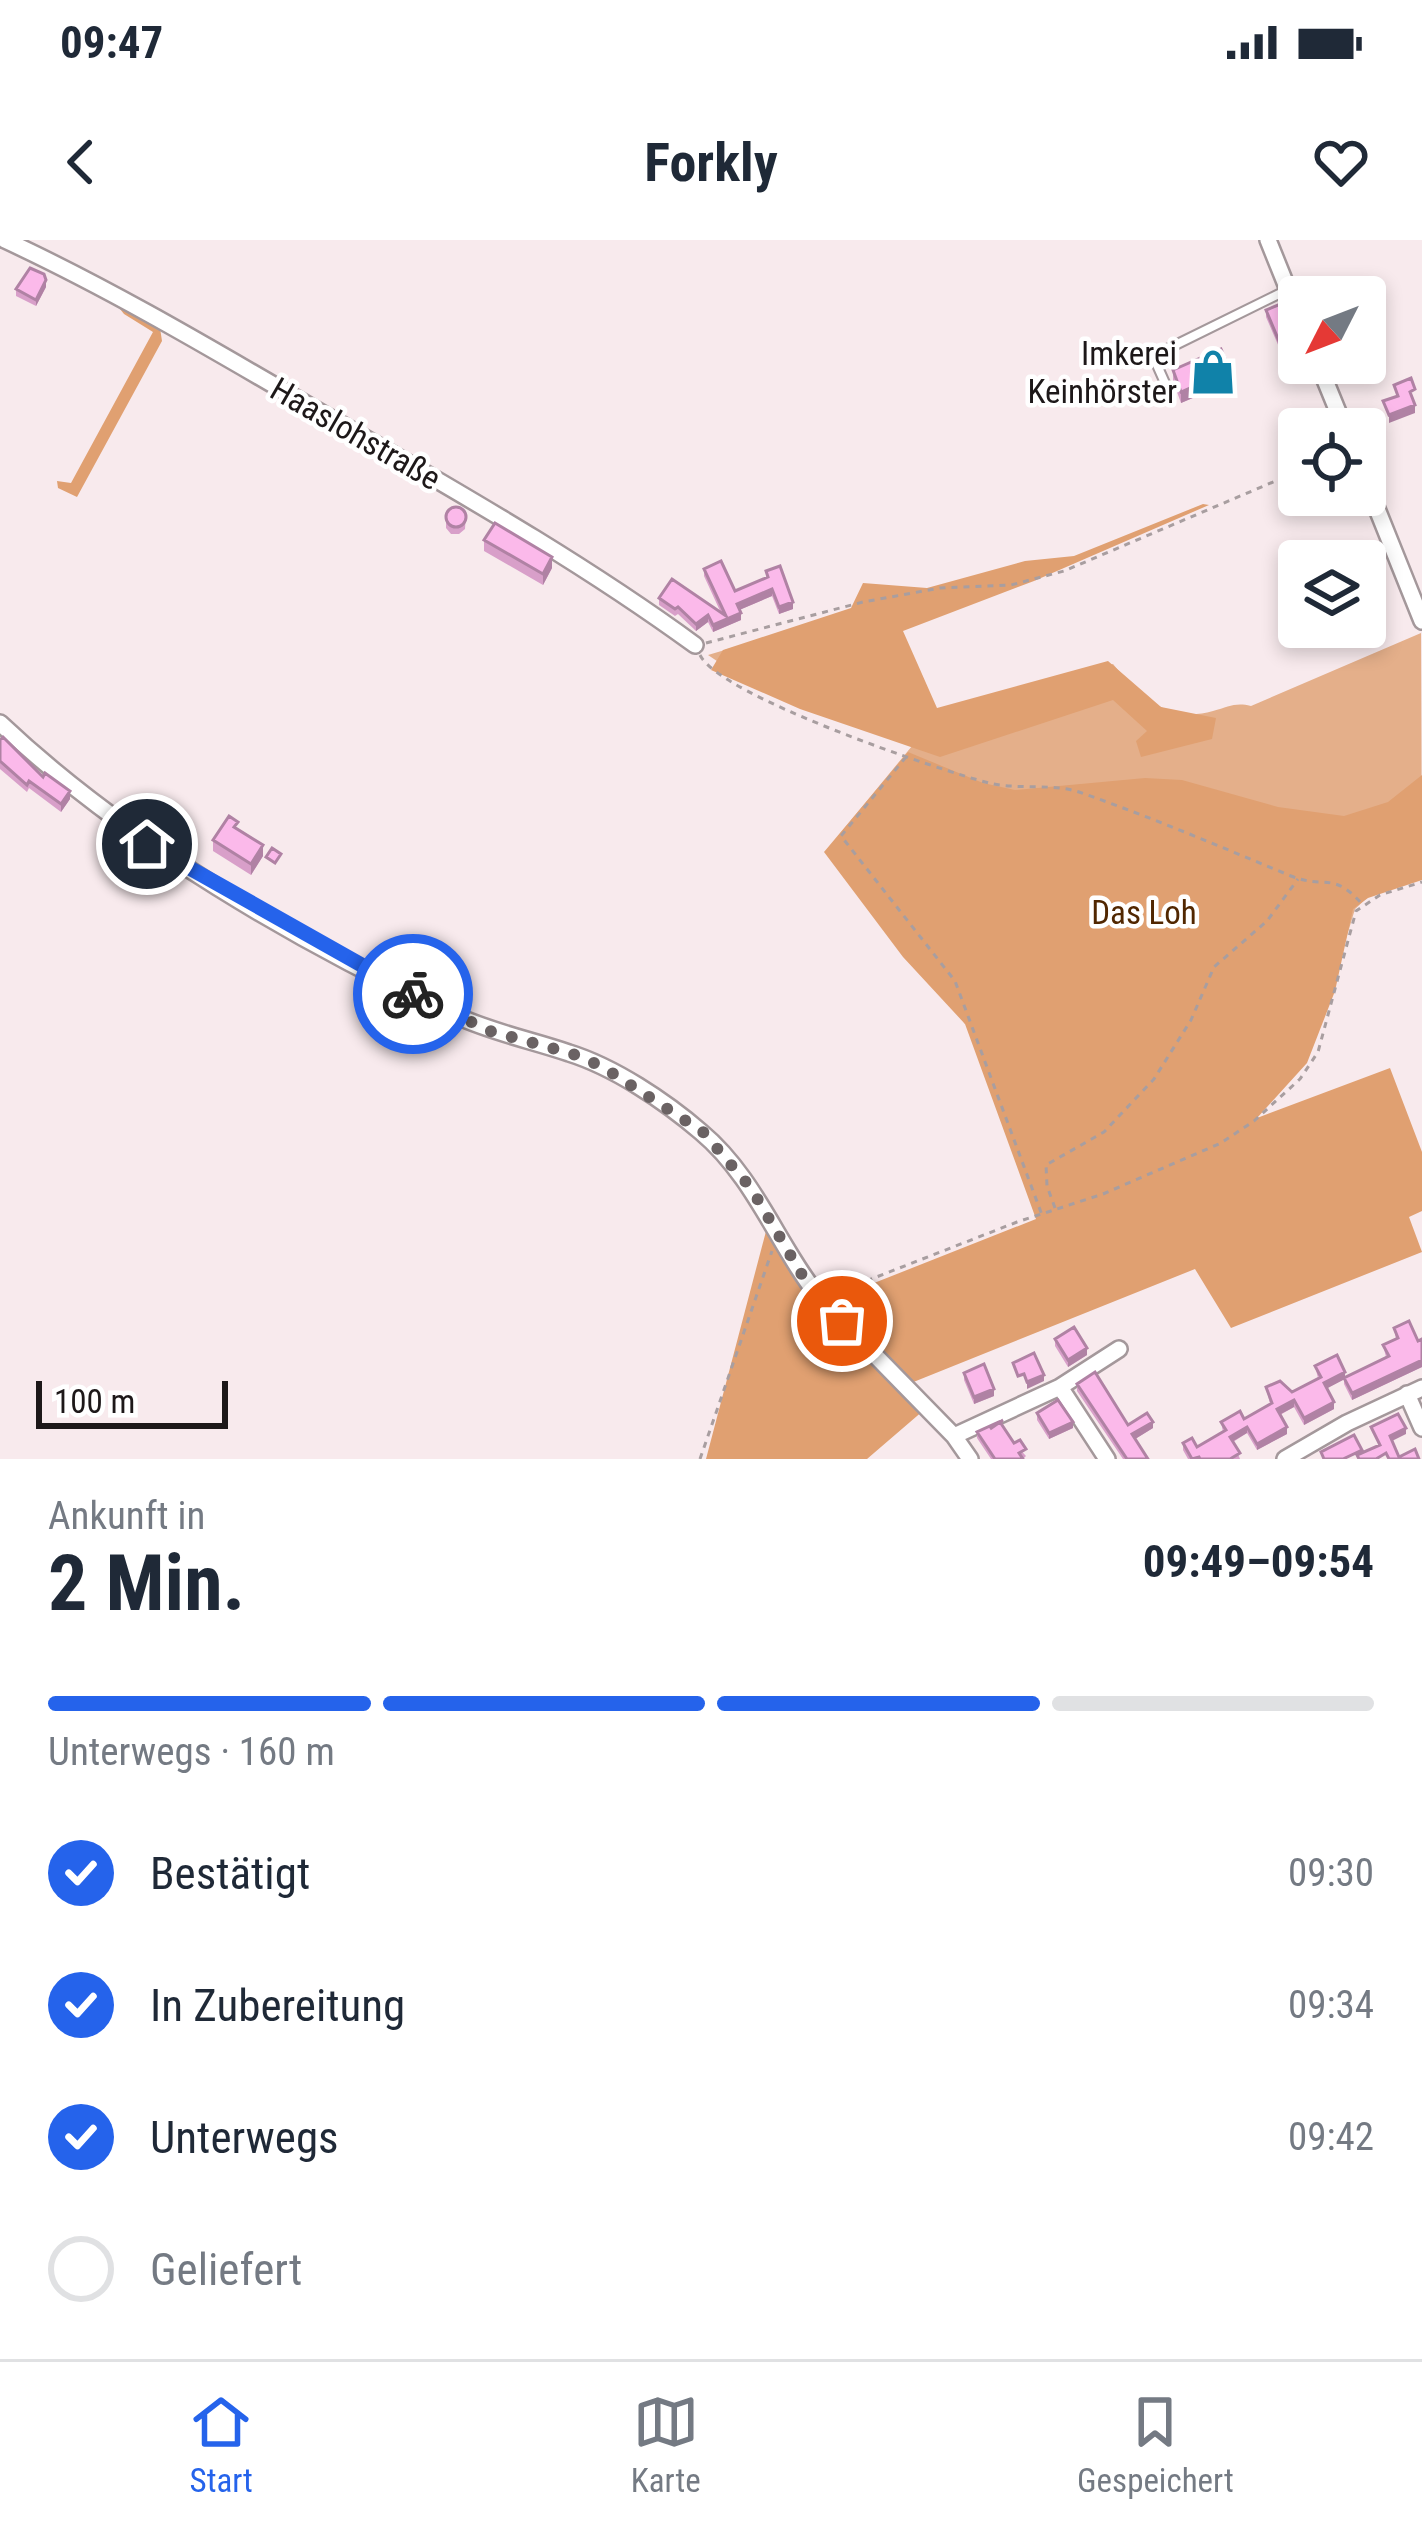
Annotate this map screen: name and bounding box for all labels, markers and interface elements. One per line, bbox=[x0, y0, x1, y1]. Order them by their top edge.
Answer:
text: 09:47 bbox=[60, 16, 163, 69]
icon: back bbox=[48, 129, 114, 195]
icon: heart bbox=[1308, 129, 1374, 195]
text: Forkly bbox=[644, 131, 778, 194]
north arrow bbox=[1278, 276, 1386, 384]
map controls bbox=[1278, 276, 1386, 648]
place label: Imkerei Keinhörster bbox=[1028, 334, 1177, 411]
shop icon: Imkerei Keinhörster bbox=[1188, 347, 1238, 397]
street label: Haaslohstraße bbox=[264, 369, 448, 498]
button: locate bbox=[1278, 408, 1386, 516]
button: layers bbox=[1278, 540, 1386, 648]
pin bbox=[96, 793, 198, 895]
icon: home bbox=[114, 811, 180, 877]
park label: Das Loh bbox=[1091, 893, 1197, 932]
courier bbox=[353, 934, 473, 1054]
icon: bike bbox=[380, 961, 446, 1027]
pin bbox=[791, 1270, 893, 1372]
icon: bag bbox=[809, 1288, 875, 1354]
scale bar bbox=[36, 1375, 228, 1428]
text: 100 m bbox=[54, 1382, 135, 1421]
text: Ankunft in bbox=[48, 1493, 205, 1539]
text: 09:49–09:54 bbox=[1143, 1535, 1374, 1588]
text: 2 Min. bbox=[48, 1538, 245, 1629]
text: Unterwegs · 160 m bbox=[48, 1729, 335, 1775]
icon: check bbox=[48, 1840, 114, 1906]
text: Bestätigt bbox=[150, 1847, 310, 1900]
text: 09:30 bbox=[1288, 1850, 1374, 1896]
icon: check bbox=[48, 1972, 114, 2038]
text: In Zubereitung bbox=[150, 1979, 405, 2032]
text: 09:34 bbox=[1288, 1982, 1374, 2028]
icon: check bbox=[48, 2104, 114, 2170]
text: Unterwegs bbox=[150, 2111, 339, 2164]
text: 09:42 bbox=[1288, 2114, 1374, 2160]
text: Geliefert bbox=[150, 2243, 302, 2296]
tab: Start bbox=[188, 2389, 254, 2500]
tab: Karte bbox=[631, 2389, 701, 2500]
tab: Gespeichert bbox=[1077, 2389, 1234, 2500]

